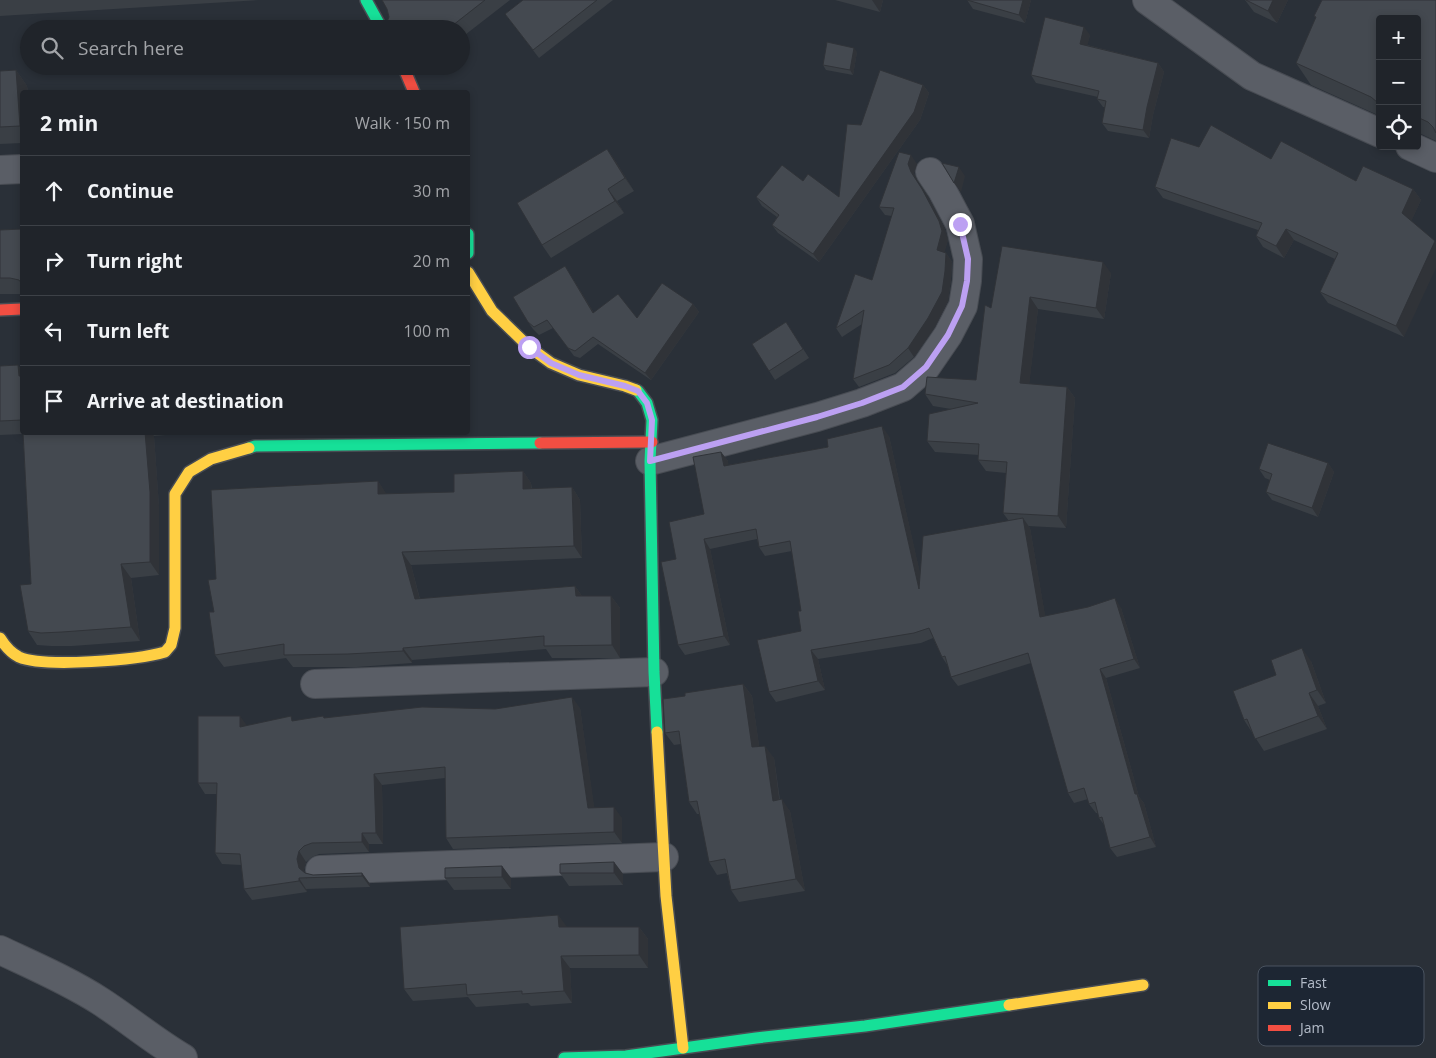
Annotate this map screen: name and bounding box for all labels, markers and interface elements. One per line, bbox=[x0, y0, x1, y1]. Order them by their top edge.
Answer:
map controls bbox=[1376, 15, 1421, 150]
button: + bbox=[1376, 15, 1421, 60]
search box bbox=[20, 20, 470, 75]
icon: search bbox=[38, 34, 66, 62]
text: Search here bbox=[78, 35, 184, 61]
button: − bbox=[1376, 60, 1421, 105]
button: locate bbox=[1376, 105, 1421, 150]
text: 2 min bbox=[40, 109, 98, 137]
text: Walk · 150 m bbox=[355, 112, 450, 134]
icon: ahead bbox=[40, 177, 68, 205]
text: Continue bbox=[87, 178, 174, 204]
text: 30 m bbox=[413, 180, 450, 202]
route end bbox=[949, 213, 972, 236]
icon: right bbox=[40, 247, 68, 275]
text: Turn right bbox=[87, 248, 182, 274]
text: 20 m bbox=[413, 250, 450, 272]
icon: left bbox=[40, 317, 68, 345]
text: Turn left bbox=[87, 318, 169, 344]
text: 100 m bbox=[404, 320, 450, 342]
route start bbox=[518, 336, 541, 359]
icon: arrive bbox=[40, 387, 68, 415]
text: Arrive at destination bbox=[87, 388, 284, 414]
legend bbox=[1258, 966, 1424, 1046]
text: Fast bbox=[1300, 973, 1327, 992]
text: Slow bbox=[1300, 995, 1331, 1014]
text: Jam bbox=[1298, 1018, 1325, 1037]

